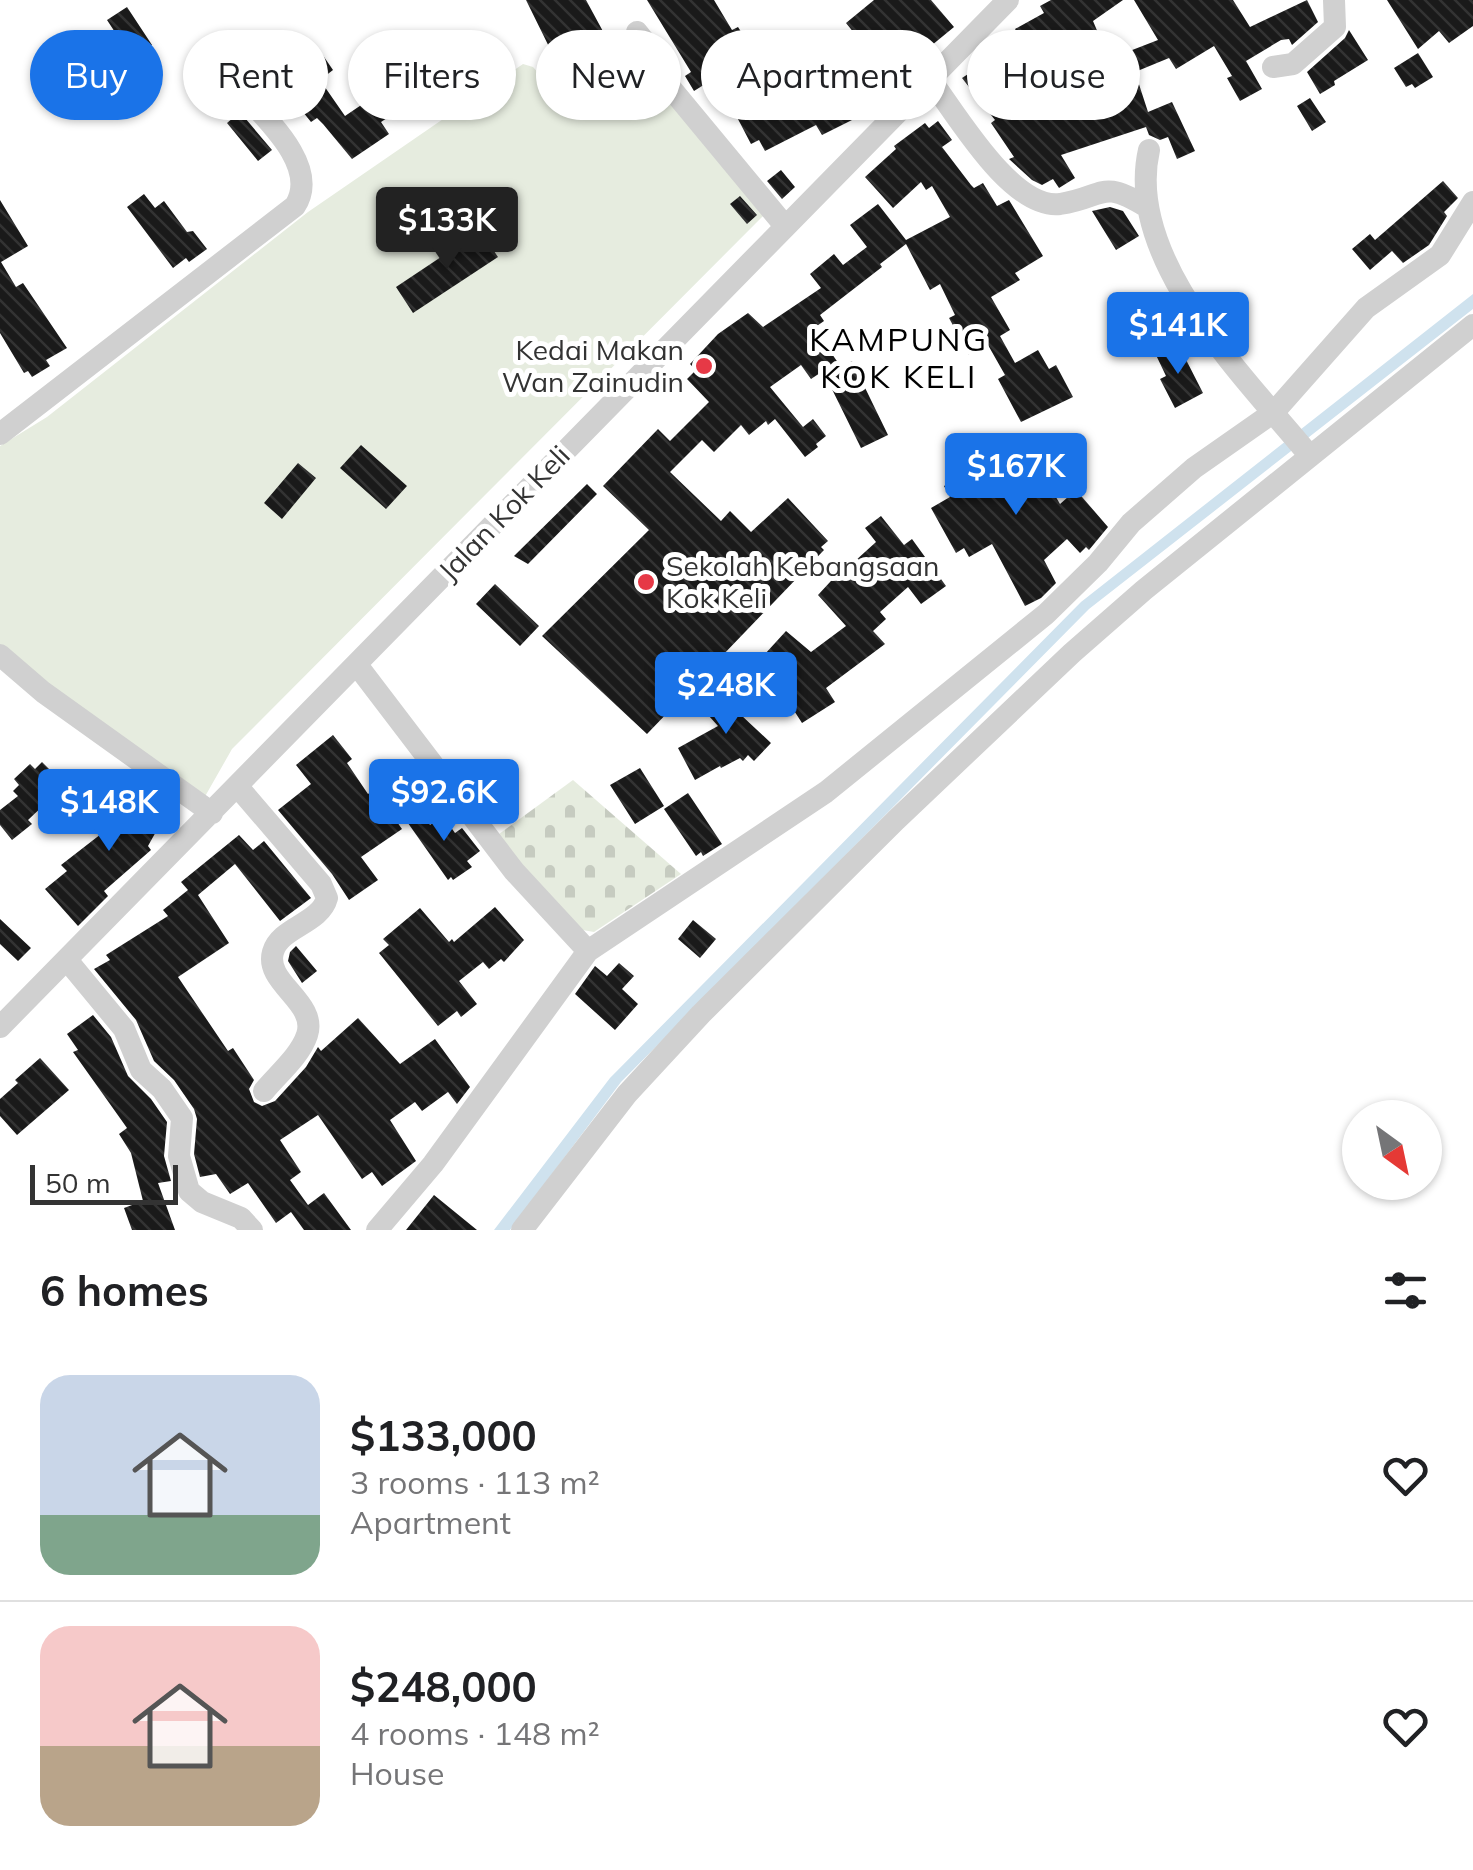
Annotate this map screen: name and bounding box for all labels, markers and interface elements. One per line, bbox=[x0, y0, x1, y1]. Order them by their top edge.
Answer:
chip: Buy bbox=[30, 30, 163, 120]
chip: Rent bbox=[183, 30, 328, 120]
chip: Filters bbox=[348, 30, 516, 120]
chip: New bbox=[536, 30, 681, 120]
chip: Apartment bbox=[701, 30, 947, 120]
chip: House bbox=[967, 30, 1140, 120]
pin: $133K bbox=[377, 187, 517, 272]
text: $133K bbox=[398, 199, 496, 239]
pin: $141K bbox=[1108, 292, 1248, 377]
text: $141K bbox=[1129, 304, 1227, 344]
district label: KAMPUNG KOK KELI bbox=[809, 319, 989, 396]
place label: Kedai Makan Wan Zainudin bbox=[502, 332, 684, 399]
marker: Kedai Makan Wan Zainudin bbox=[693, 355, 715, 377]
pin: $167K bbox=[946, 433, 1086, 518]
street label: Jalan Kok Keli bbox=[430, 438, 577, 588]
text: $167K bbox=[967, 445, 1065, 485]
place label: Sekolah Kebangsaan Kok Keli bbox=[666, 548, 939, 615]
marker: Sekolah Kebangsaan Kok Keli bbox=[635, 571, 657, 593]
pin: $248K bbox=[656, 652, 796, 737]
text: $248K bbox=[677, 664, 775, 704]
pin: $92.6K bbox=[363, 759, 525, 844]
pin: $148K bbox=[39, 769, 179, 854]
text: $92.6K bbox=[391, 771, 497, 811]
text: $148K bbox=[60, 781, 158, 821]
north arrow bbox=[1342, 1100, 1442, 1200]
map controls bbox=[1342, 1100, 1442, 1200]
scale bar bbox=[30, 1160, 178, 1204]
text: 50 m bbox=[45, 1165, 111, 1200]
icon: filters bbox=[1378, 1263, 1433, 1318]
text: 6 homes bbox=[40, 1264, 209, 1317]
text: $133,000 bbox=[350, 1409, 537, 1462]
icon: home bbox=[120, 1415, 240, 1535]
icon: heart bbox=[1378, 1448, 1433, 1503]
text: 3 rooms · 113 m² bbox=[350, 1462, 600, 1502]
text: Apartment bbox=[350, 1502, 511, 1542]
text: $248,000 bbox=[350, 1660, 537, 1713]
icon: home bbox=[120, 1666, 240, 1786]
icon: heart bbox=[1378, 1699, 1433, 1754]
text: 4 rooms · 148 m² bbox=[350, 1713, 600, 1753]
text: House bbox=[350, 1753, 445, 1793]

